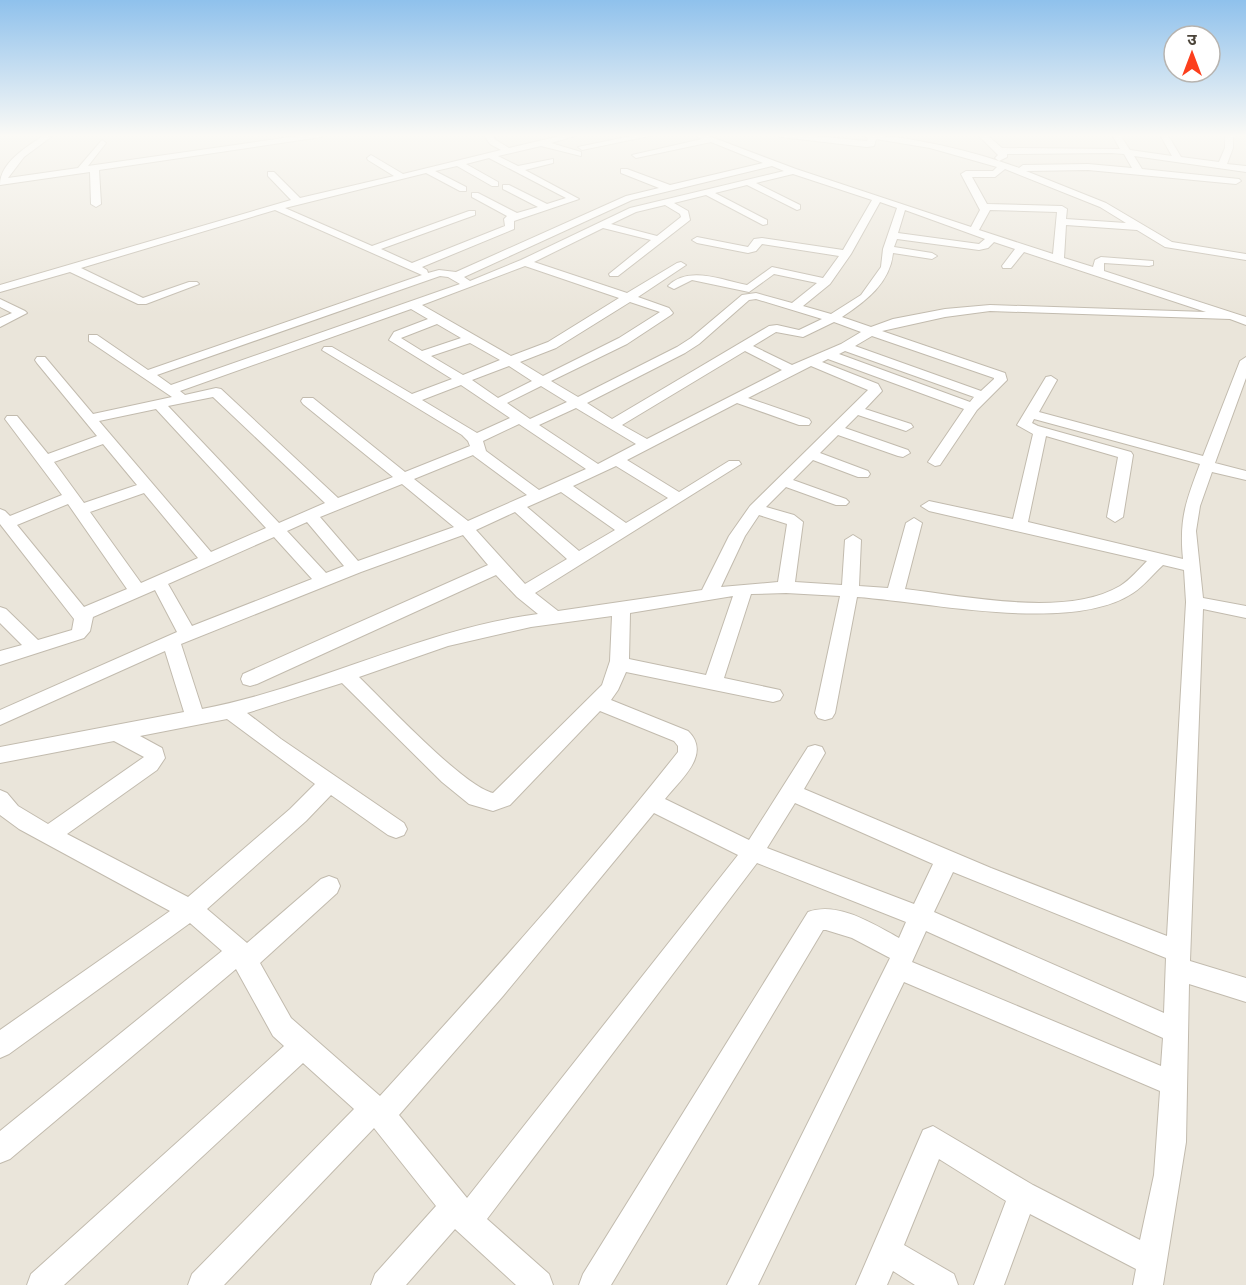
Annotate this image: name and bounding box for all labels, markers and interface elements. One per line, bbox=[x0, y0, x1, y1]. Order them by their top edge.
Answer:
north arrow bbox=[1162, 24, 1222, 84]
text: उ bbox=[1187, 29, 1197, 49]

